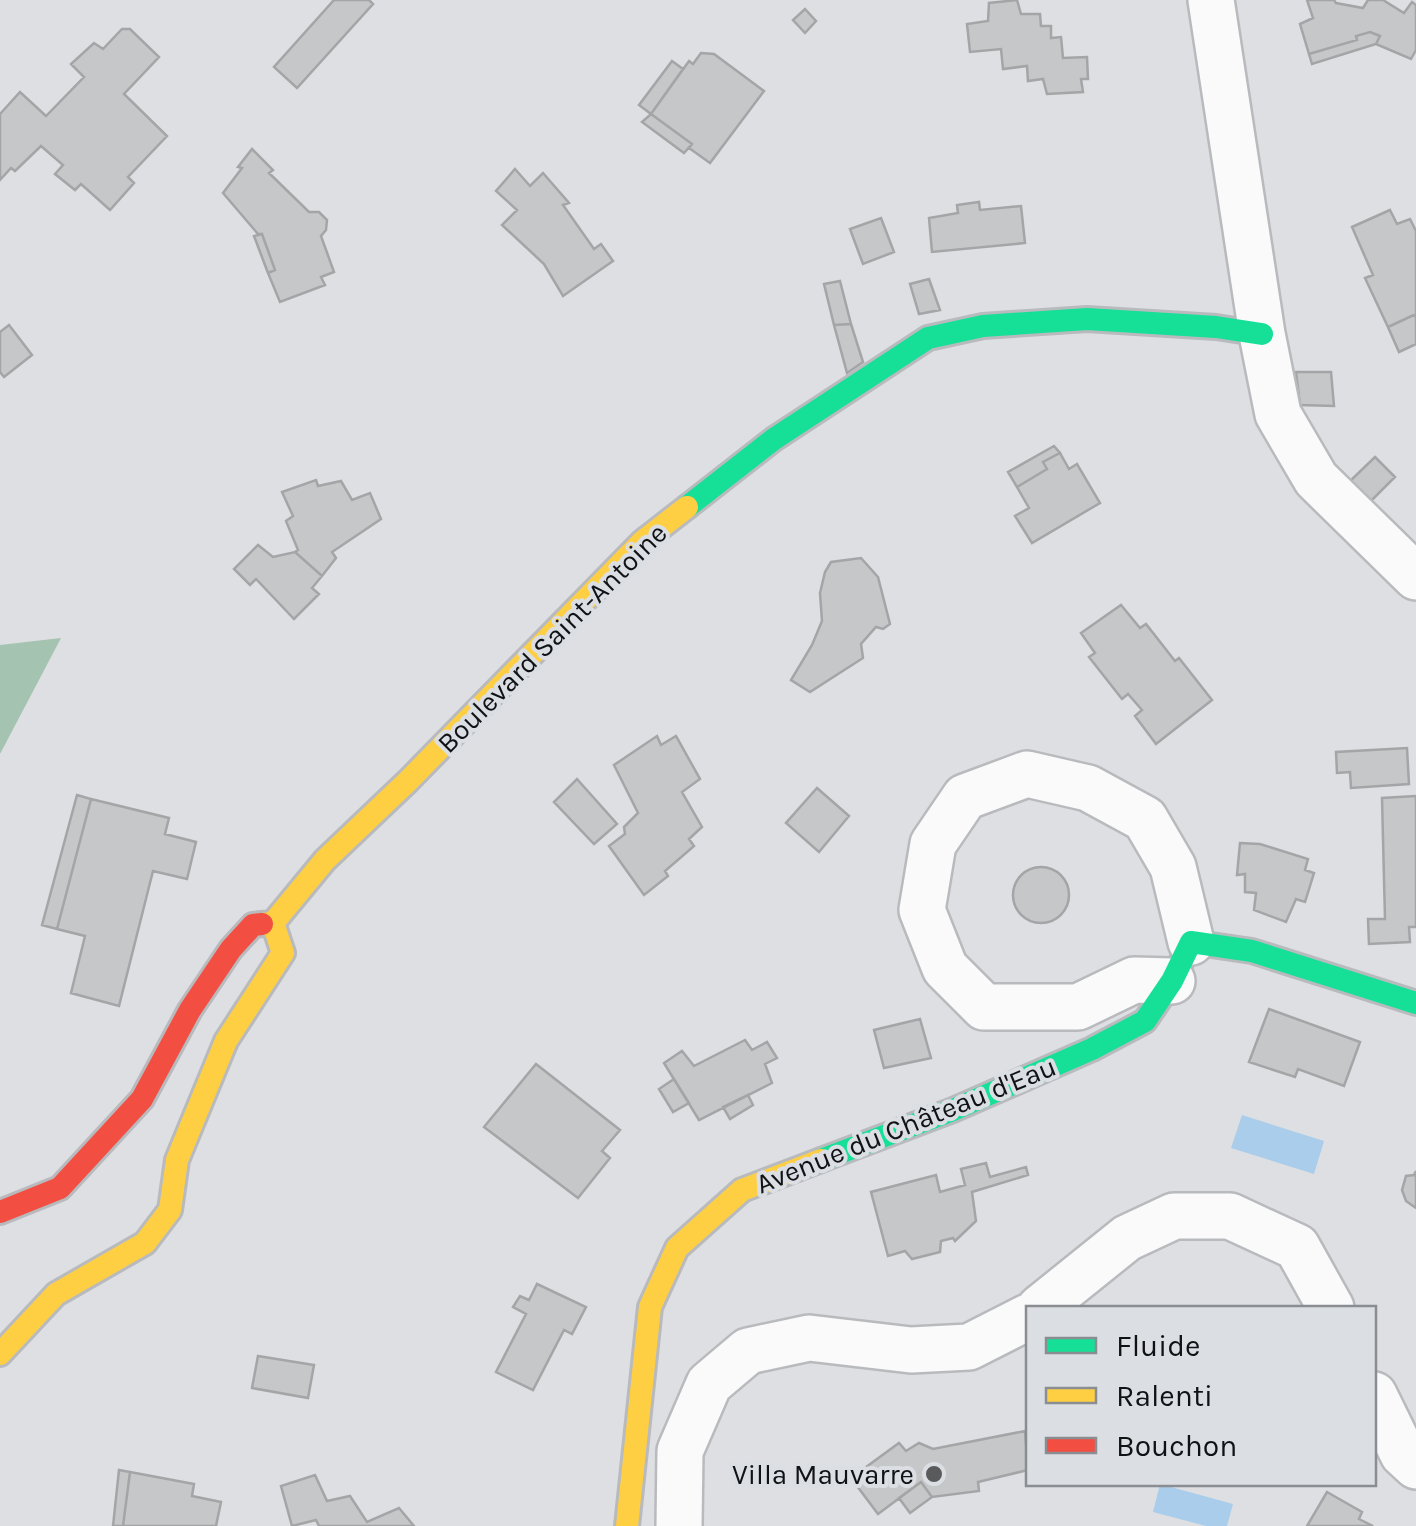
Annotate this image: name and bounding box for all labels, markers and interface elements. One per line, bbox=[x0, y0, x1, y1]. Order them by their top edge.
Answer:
street label: Boulevard Saint-Antoine bbox=[430, 516, 674, 760]
street label: Avenue du Château d'Eau bbox=[751, 1050, 1061, 1200]
legend bbox=[1026, 1306, 1376, 1486]
text: Fluide bbox=[1116, 1328, 1200, 1364]
text: Ralenti bbox=[1116, 1378, 1213, 1414]
text: Bouchon bbox=[1116, 1428, 1237, 1464]
place label: Villa Mauvarre bbox=[732, 1458, 914, 1491]
marker: Villa Mauvarre bbox=[923, 1463, 945, 1485]

